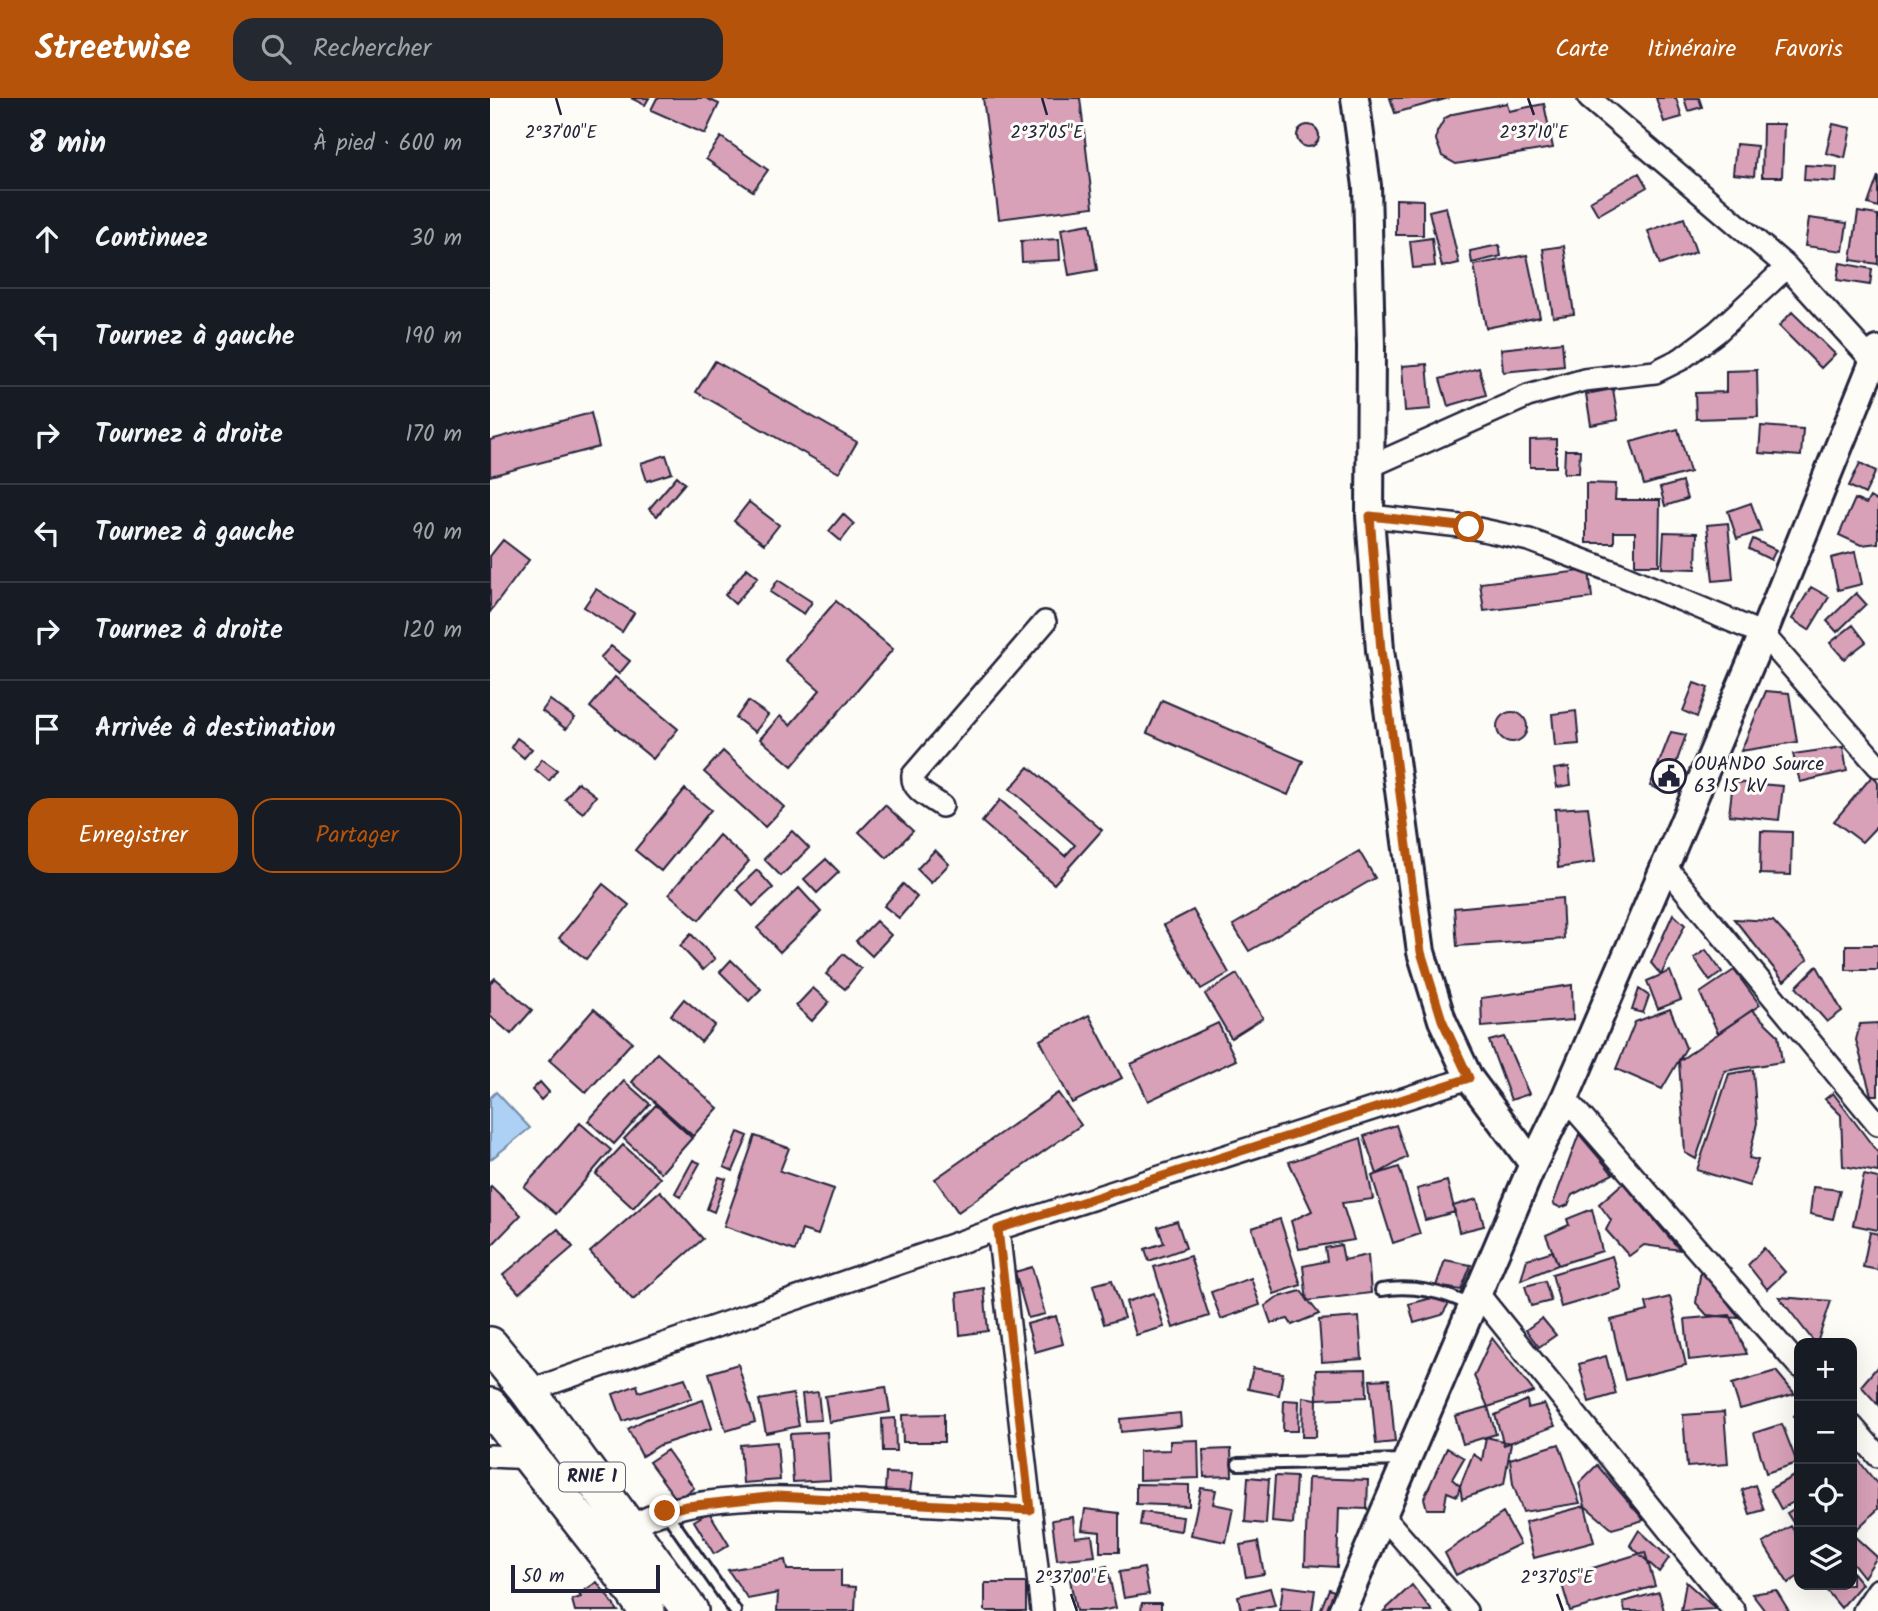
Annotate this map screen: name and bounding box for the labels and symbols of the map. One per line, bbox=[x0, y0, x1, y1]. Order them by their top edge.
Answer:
text: 2°37'00"E bbox=[525, 119, 598, 148]
text: 2°37'05"E bbox=[1011, 119, 1084, 148]
text: 2°37'10"E bbox=[1500, 119, 1569, 148]
route start bbox=[1453, 511, 1484, 542]
place label: OUANDO Source 63 15 kV bbox=[1694, 750, 1825, 802]
public building icon: OUANDO Source 63 15 kV bbox=[1650, 757, 1688, 795]
road number: RNIE 1 bbox=[559, 1462, 625, 1492]
route end bbox=[649, 1495, 680, 1526]
scale bar bbox=[511, 1562, 660, 1594]
text: 2°37'00"E bbox=[1035, 1564, 1108, 1593]
text: 2°37'05"E bbox=[1521, 1564, 1594, 1593]

